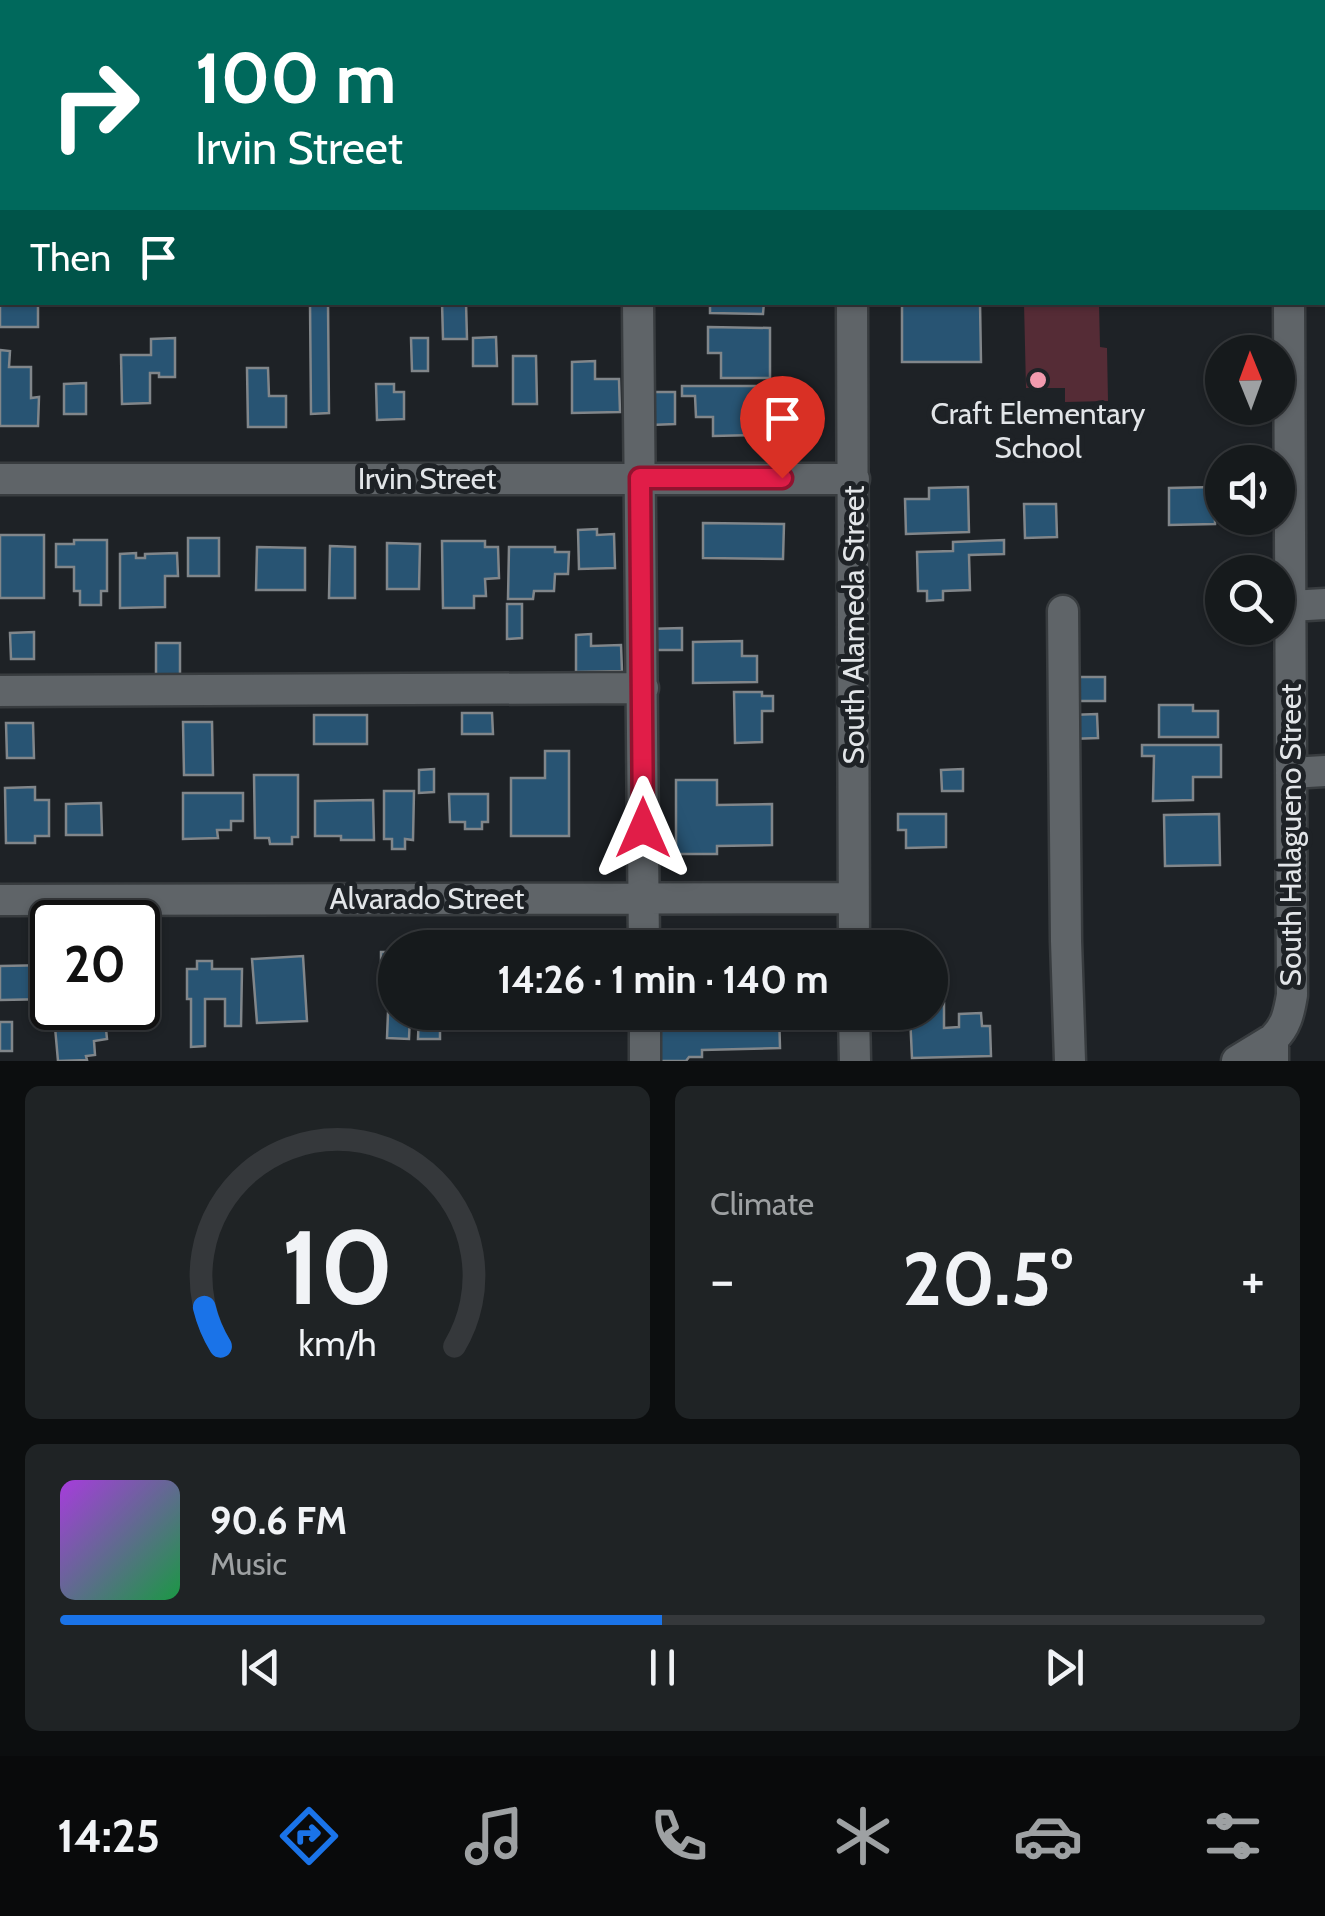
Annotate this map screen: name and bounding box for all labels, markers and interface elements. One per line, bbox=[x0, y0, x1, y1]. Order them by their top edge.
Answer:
text: 100 m bbox=[195, 35, 396, 121]
icon: right bbox=[30, 40, 160, 170]
text: Irvin Street bbox=[195, 121, 403, 175]
icon: arrive bbox=[131, 230, 186, 285]
text: Then bbox=[30, 234, 111, 281]
north arrow bbox=[1205, 335, 1295, 425]
map controls bbox=[1205, 335, 1295, 645]
marker: Craft Elementary School bbox=[1027, 369, 1049, 391]
pin bbox=[740, 376, 825, 479]
icon: arrive bbox=[755, 391, 810, 446]
place label: Craft Elementary School bbox=[931, 395, 1145, 466]
button: sound bbox=[1205, 445, 1295, 535]
street label: Irvin Street bbox=[358, 460, 496, 497]
street label: South Alameda Street bbox=[835, 485, 872, 765]
button: search bbox=[1205, 555, 1295, 645]
street label: South Halagueno Street bbox=[1272, 684, 1309, 986]
position arrow bbox=[591, 776, 695, 880]
street label: Alvarado Street bbox=[330, 880, 524, 917]
speed limit sign: 20 bbox=[30, 900, 160, 1030]
text: 14:26 · 1 min · 140 m bbox=[497, 956, 829, 1003]
text: Climate bbox=[710, 1184, 814, 1223]
text: 10 bbox=[282, 1204, 393, 1330]
text: 20.5° bbox=[902, 1233, 1073, 1324]
text: − bbox=[710, 1246, 734, 1313]
text: + bbox=[1241, 1246, 1265, 1313]
text: km/h bbox=[298, 1322, 377, 1365]
text: 90.6 FM bbox=[210, 1497, 347, 1544]
text: Music bbox=[210, 1544, 287, 1583]
icon: previous bbox=[233, 1640, 288, 1695]
icon: pause bbox=[635, 1640, 690, 1695]
icon: next bbox=[1037, 1640, 1092, 1695]
icon: directions bbox=[274, 1801, 344, 1871]
icon: music bbox=[459, 1801, 529, 1871]
icon: phone bbox=[644, 1801, 714, 1871]
icon: climate bbox=[828, 1801, 898, 1871]
icon: car bbox=[1013, 1801, 1083, 1871]
icon: filters bbox=[1198, 1801, 1268, 1871]
text: 14:25 bbox=[57, 1809, 160, 1863]

